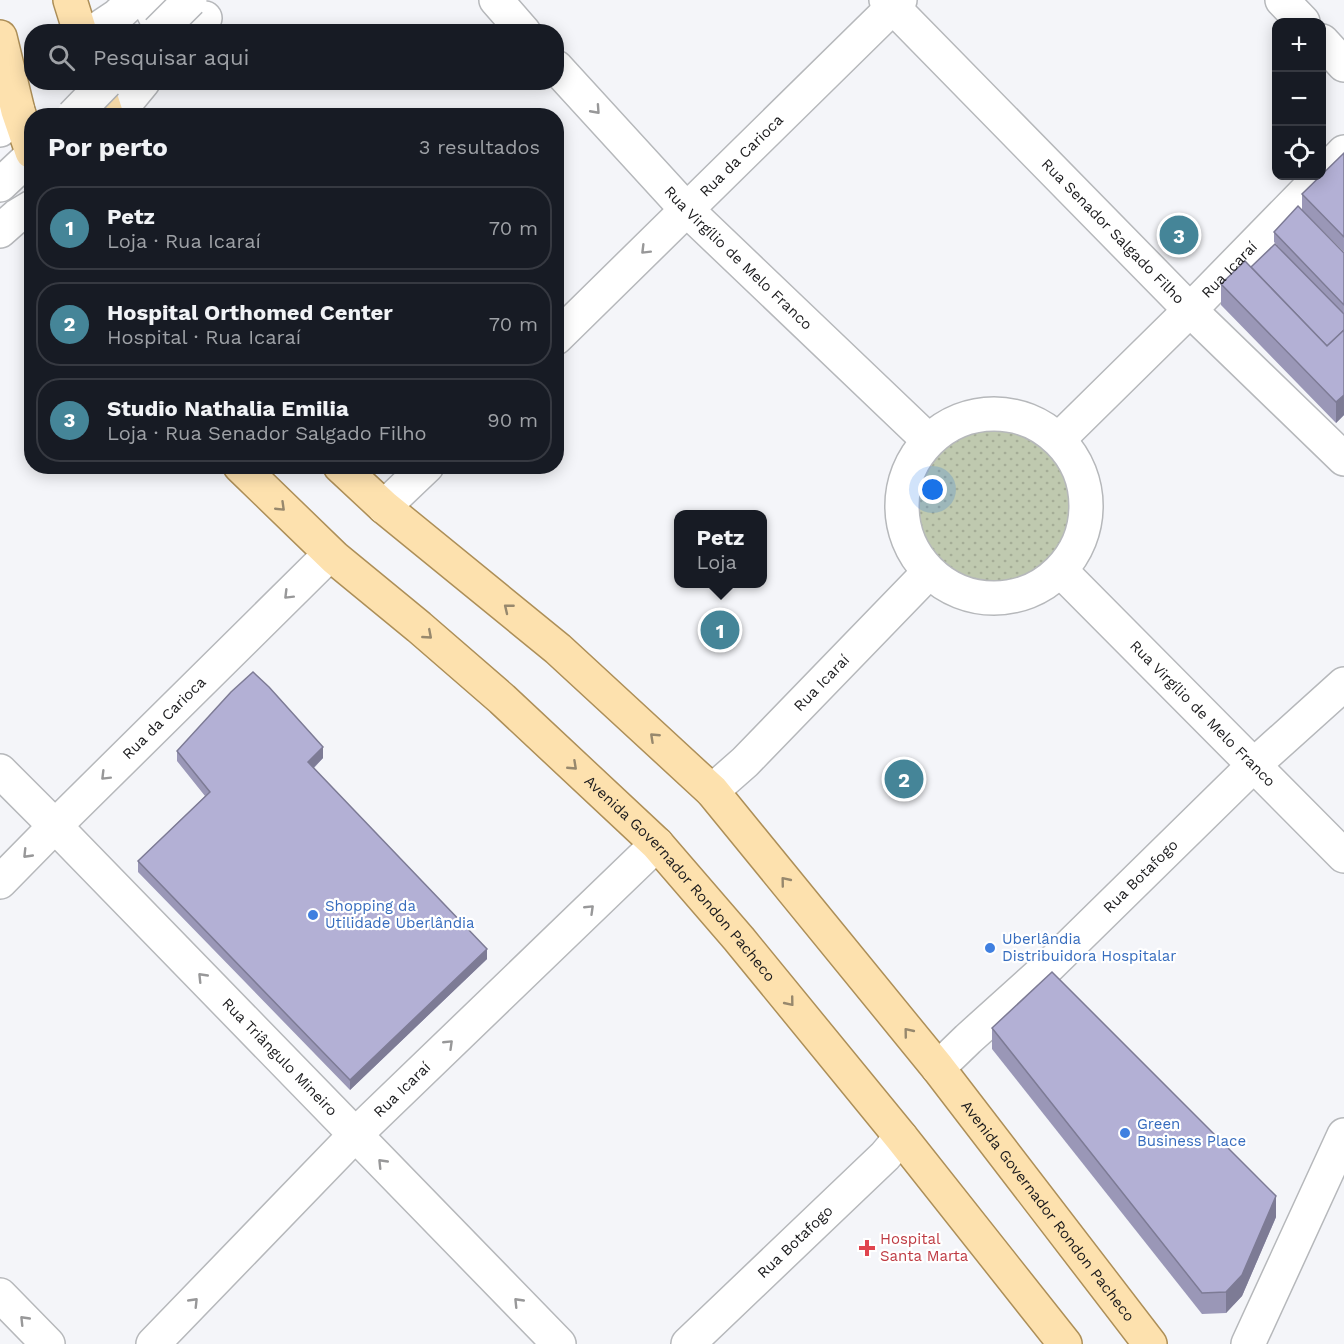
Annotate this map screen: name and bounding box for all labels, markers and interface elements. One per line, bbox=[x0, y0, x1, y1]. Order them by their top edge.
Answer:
map controls bbox=[1272, 18, 1326, 180]
button: + bbox=[1272, 18, 1326, 72]
search box bbox=[24, 24, 564, 90]
icon: search bbox=[45, 41, 78, 74]
text: Pesquisar aqui bbox=[93, 45, 249, 70]
button: − bbox=[1272, 72, 1326, 126]
one-way arrow bbox=[589, 103, 600, 114]
street label: Rua da Carioca bbox=[696, 110, 787, 201]
button: locate bbox=[1272, 126, 1326, 180]
text: Por perto bbox=[48, 132, 168, 162]
text: 3 resultados bbox=[419, 135, 540, 159]
street label: Rua Senador Salgado Filho bbox=[1038, 155, 1188, 308]
street label: Rua Virgílio de Melo Franco bbox=[660, 182, 816, 334]
text: Petz bbox=[107, 204, 155, 229]
pin: 3 bbox=[1160, 212, 1198, 258]
text: 1 bbox=[65, 216, 74, 240]
text: 70 m bbox=[489, 216, 538, 240]
text: Loja · Rua Icaraí bbox=[107, 229, 261, 253]
street label: Rua Icaraí bbox=[1198, 238, 1261, 302]
one-way arrow bbox=[641, 243, 651, 254]
text: Hospital Orthomed Center bbox=[107, 300, 393, 325]
text: 2 bbox=[64, 312, 75, 336]
text: 70 m bbox=[489, 312, 538, 336]
text: Hospital · Rua Icaraí bbox=[107, 325, 301, 349]
text: Studio Nathalia Emilia bbox=[107, 396, 349, 421]
text: 3 bbox=[64, 408, 75, 432]
text: 90 m bbox=[487, 408, 538, 432]
text: Loja · Rua Senador Salgado Filho bbox=[107, 421, 427, 445]
your location bbox=[918, 475, 947, 504]
one-way arrow bbox=[274, 500, 285, 511]
popup bbox=[674, 510, 767, 588]
text: Petz bbox=[697, 525, 744, 550]
text: Loja bbox=[697, 550, 737, 574]
one-way arrow bbox=[285, 588, 295, 599]
one-way arrow bbox=[504, 605, 515, 616]
pin: 1 bbox=[700, 608, 740, 652]
one-way arrow bbox=[422, 628, 432, 639]
street label: Rua Virgílio de Melo Franco bbox=[1126, 637, 1279, 791]
street label: Rua Icaraí bbox=[790, 651, 853, 715]
street label: Rua da Carioca bbox=[119, 673, 210, 763]
one-way arrow bbox=[650, 734, 661, 745]
pin: 2 bbox=[884, 756, 924, 802]
one-way arrow bbox=[567, 759, 577, 770]
one-way arrow bbox=[101, 769, 112, 780]
street label: Avenida Governador Rondon Pacheco bbox=[581, 772, 779, 985]
street label: Rua Botafogo bbox=[1099, 836, 1182, 917]
one-way arrow bbox=[24, 847, 35, 858]
one-way arrow bbox=[782, 877, 793, 888]
place label: Shopping da Utilidade Uberlândia bbox=[325, 897, 475, 932]
one-way arrow bbox=[583, 905, 594, 916]
marker: Shopping da Utilidade Uberlândia bbox=[306, 908, 320, 922]
place label: Uberlândia Distribuidora Hospitalar bbox=[1002, 930, 1176, 965]
marker: Uberlândia Distribuidora Hospitalar bbox=[983, 941, 997, 955]
one-way arrow bbox=[198, 974, 209, 984]
street label: Rua Triângulo Mineiro bbox=[218, 994, 341, 1120]
one-way arrow bbox=[783, 995, 794, 1006]
one-way arrow bbox=[905, 1028, 916, 1039]
one-way arrow bbox=[443, 1040, 453, 1051]
street label: Rua Icaraí bbox=[370, 1058, 434, 1121]
street label: Avenida Governador Rondon Pacheco bbox=[957, 1097, 1138, 1325]
place label: Green Business Place bbox=[1137, 1115, 1246, 1150]
marker: Green Business Place bbox=[1118, 1126, 1132, 1140]
one-way arrow bbox=[378, 1159, 389, 1170]
street label: Rua Botafogo bbox=[754, 1202, 837, 1282]
place label: Hospital Santa Marta bbox=[880, 1230, 969, 1265]
marker: Hospital Santa Marta bbox=[858, 1239, 876, 1257]
one-way arrow bbox=[187, 1298, 198, 1308]
one-way arrow bbox=[514, 1299, 525, 1310]
one-way arrow bbox=[20, 1316, 31, 1326]

